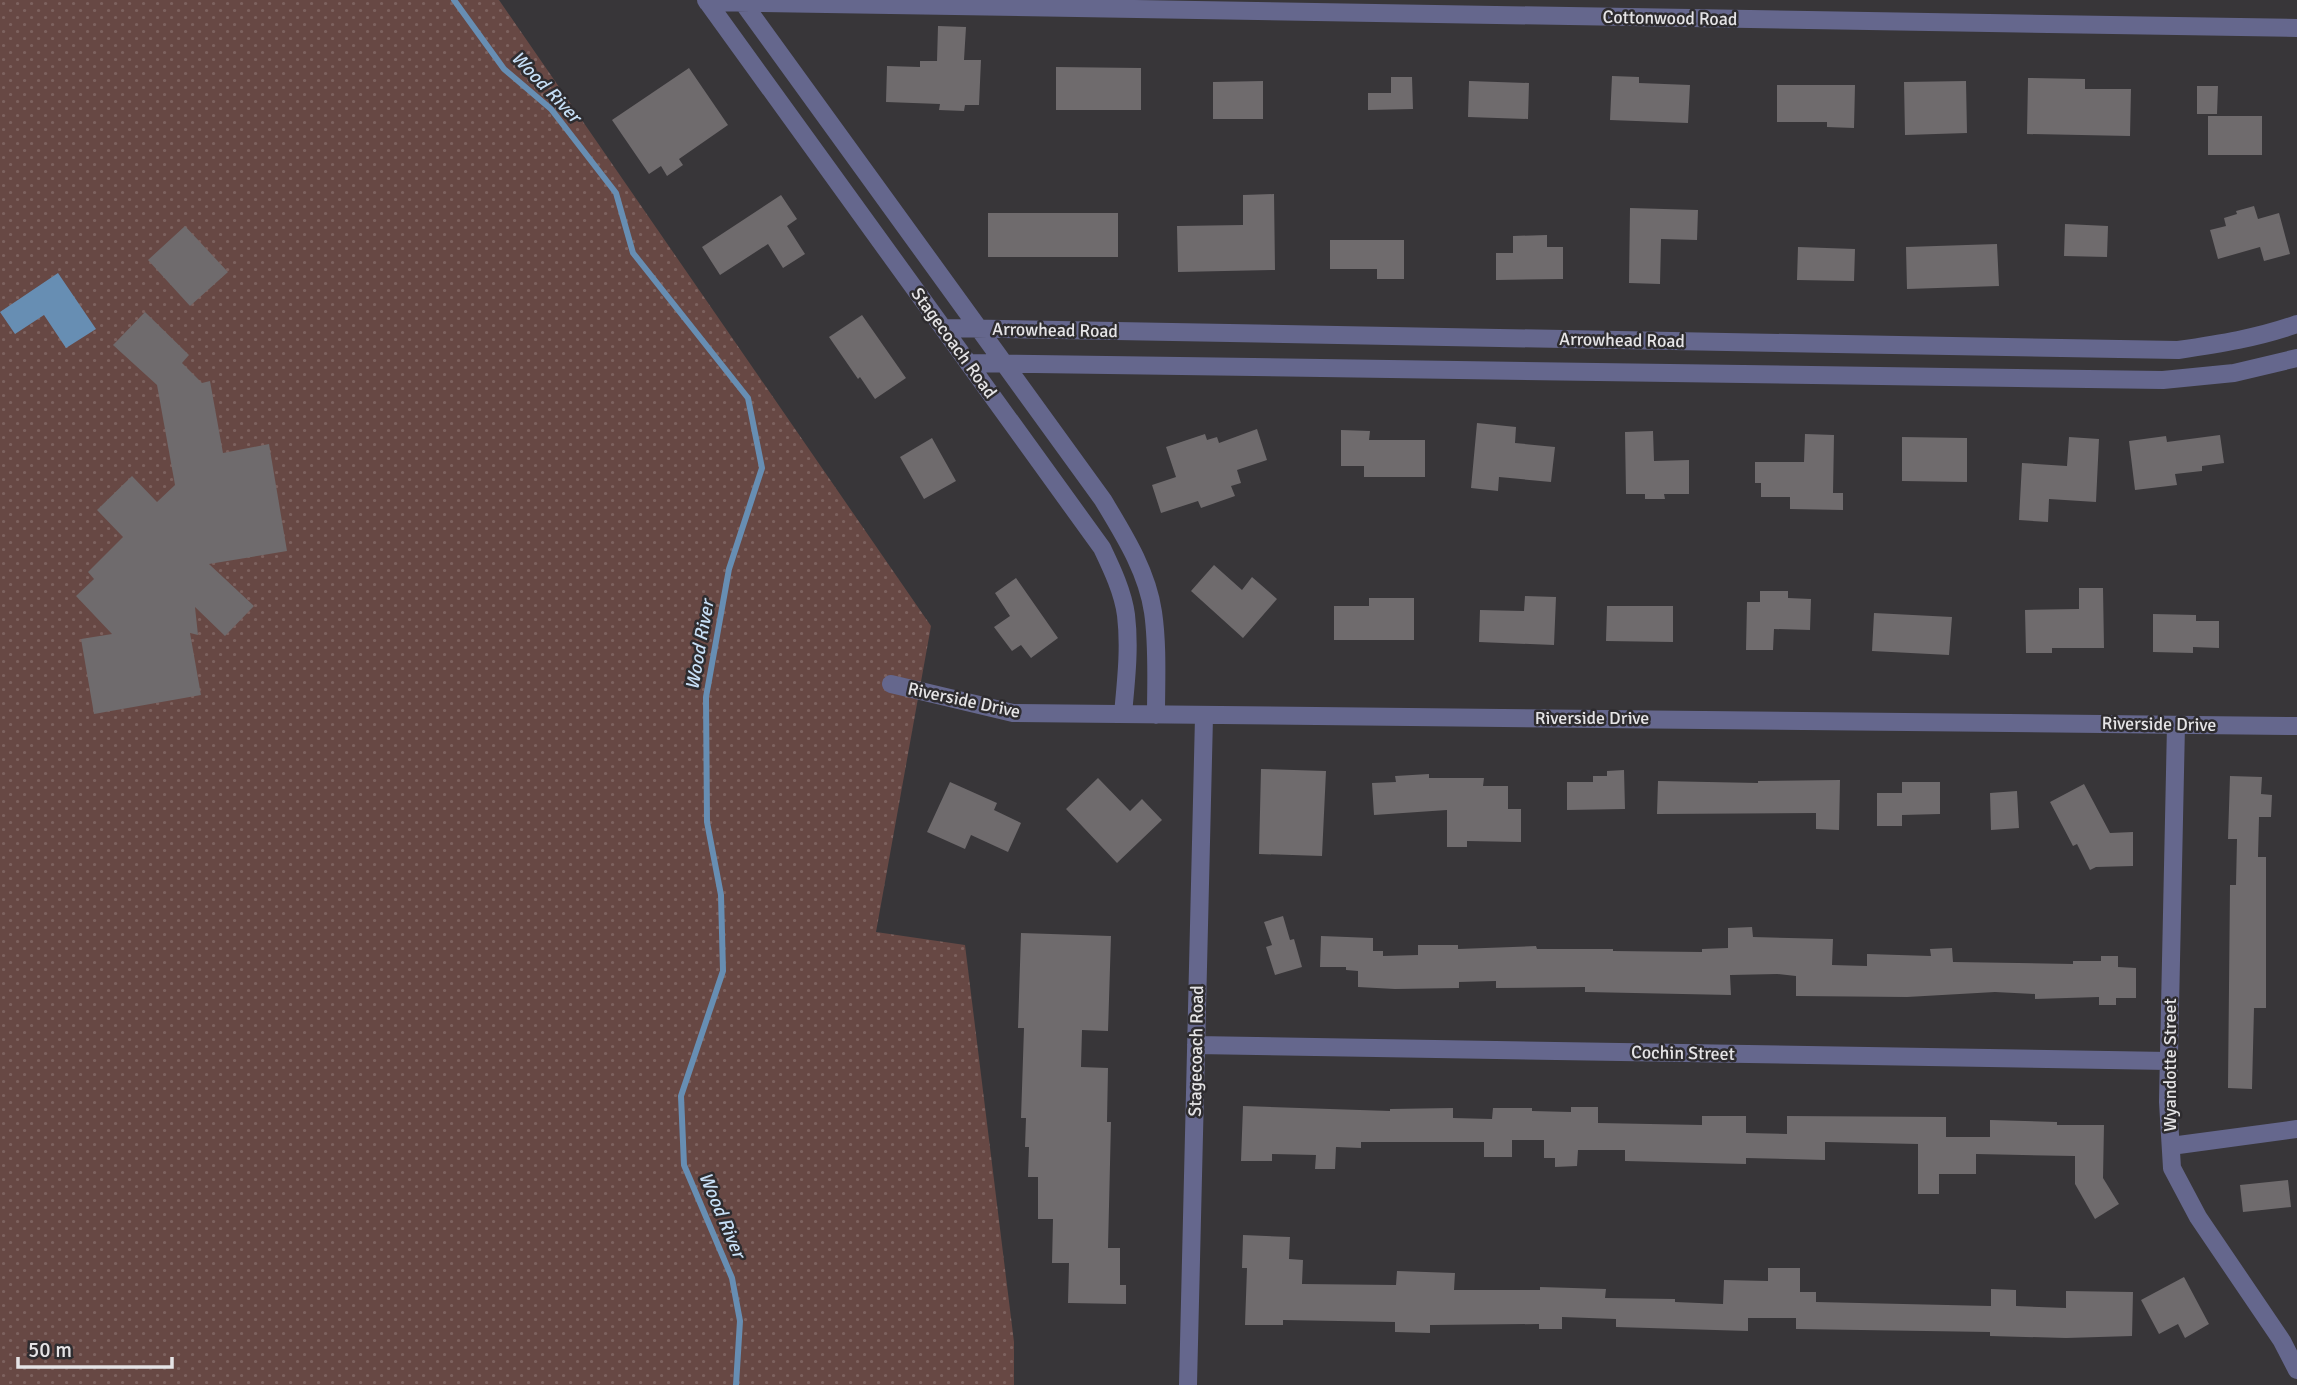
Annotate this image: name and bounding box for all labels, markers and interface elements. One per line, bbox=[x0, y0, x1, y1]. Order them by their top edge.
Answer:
street label: Cottonwood Road bbox=[1602, 6, 1738, 30]
water label: Wood River bbox=[506, 46, 588, 130]
street label: Stagecoach Road bbox=[906, 283, 1002, 403]
street label: Arrowhead Road bbox=[992, 318, 1118, 342]
street label: Arrowhead Road bbox=[1559, 328, 1685, 352]
water label: Wood River bbox=[680, 595, 720, 692]
street label: Riverside Drive bbox=[906, 677, 1022, 723]
street label: Riverside Drive bbox=[1535, 707, 1649, 729]
street label: Riverside Drive bbox=[2101, 712, 2217, 736]
street label: Stagecoach Road bbox=[1184, 985, 1208, 1117]
street label: Wyandotte Street bbox=[2159, 998, 2181, 1132]
street label: Cochin Street bbox=[1631, 1041, 1735, 1065]
water label: Wood River bbox=[693, 1169, 752, 1264]
scale bar bbox=[18, 1326, 172, 1370]
text: 50 m bbox=[28, 1337, 72, 1363]

